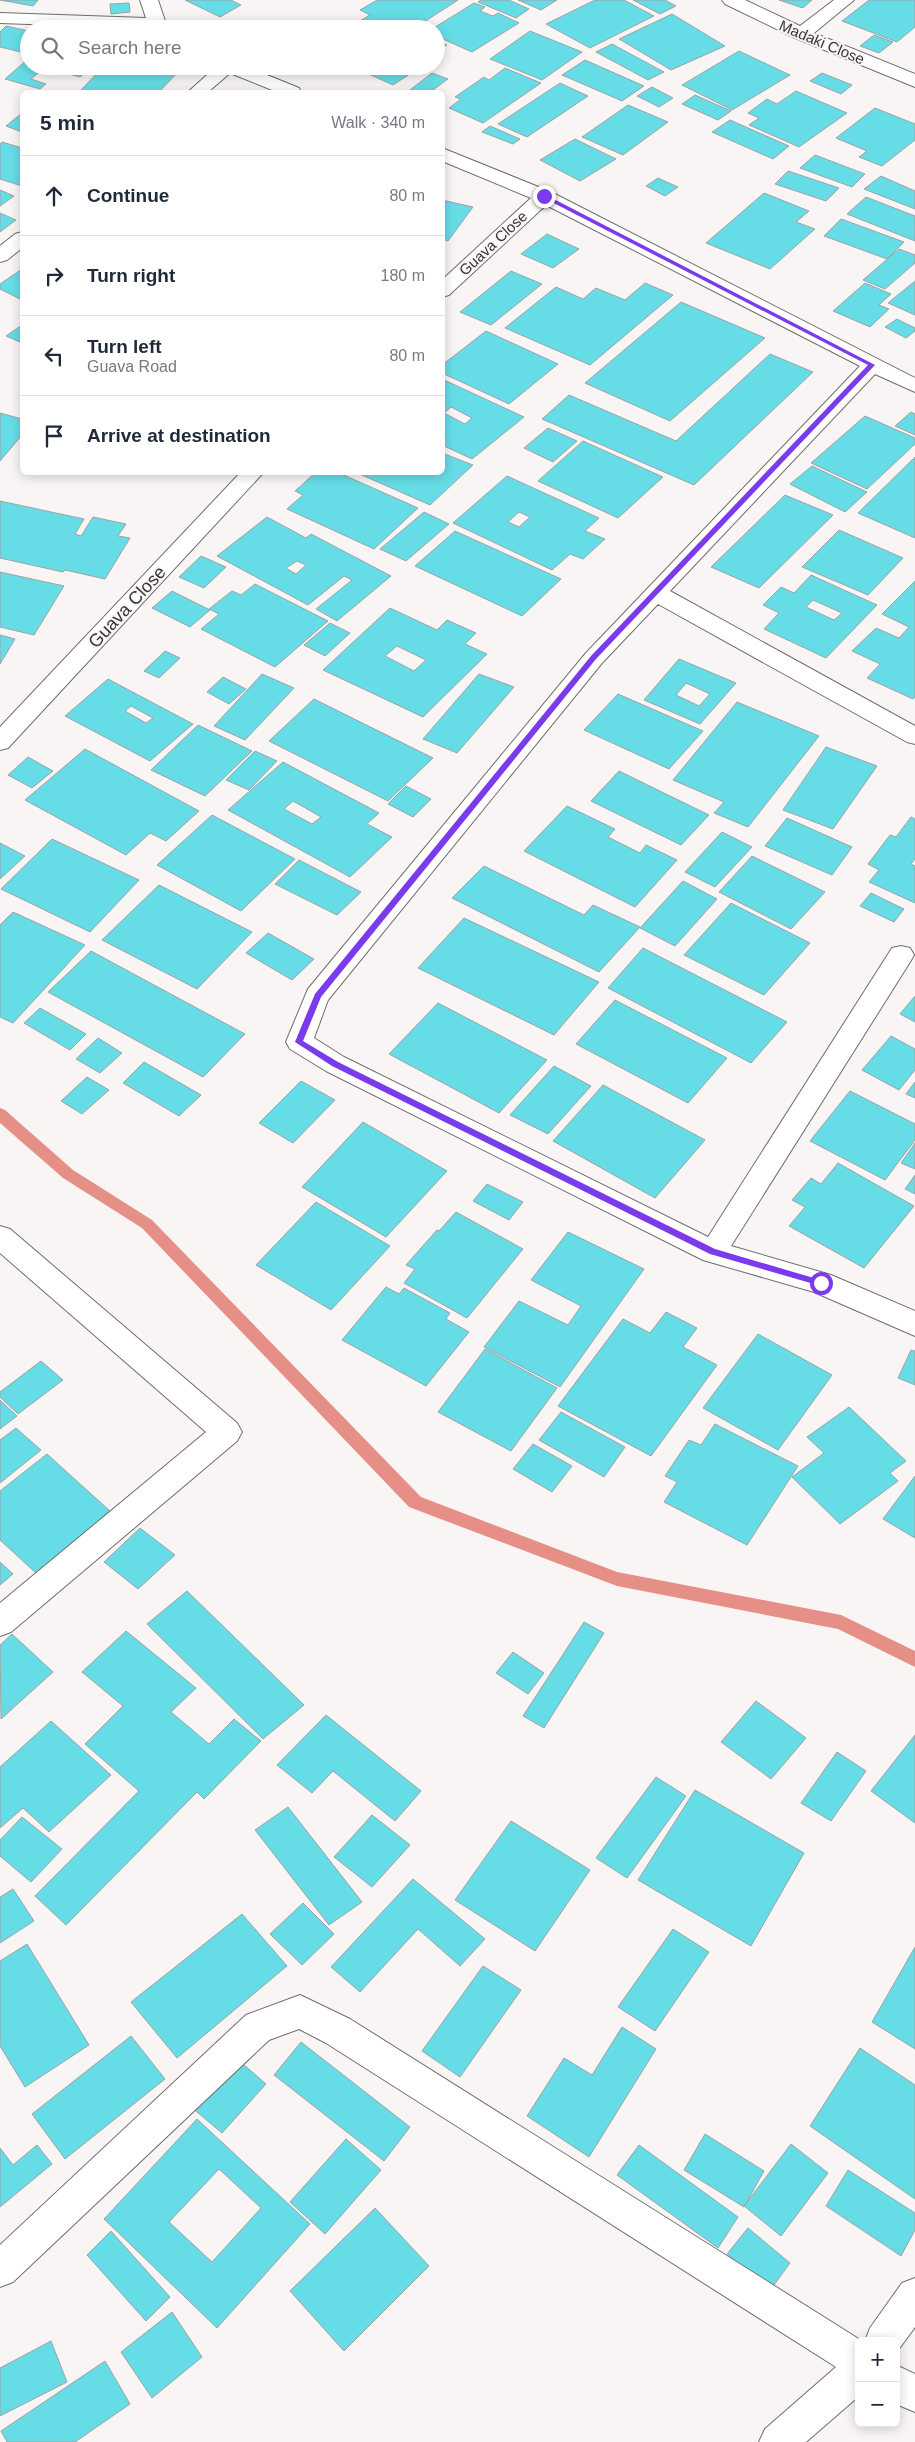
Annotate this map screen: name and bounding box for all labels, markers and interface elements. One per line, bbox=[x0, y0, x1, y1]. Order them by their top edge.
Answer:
street label: Madaki Close bbox=[777, 16, 867, 68]
search box bbox=[20, 20, 445, 75]
icon: search bbox=[38, 34, 66, 62]
text: Search here bbox=[78, 37, 182, 58]
text: 5 min bbox=[40, 111, 95, 134]
text: Walk · 340 m bbox=[331, 114, 425, 131]
icon: ahead bbox=[40, 182, 68, 210]
text: Continue bbox=[87, 185, 169, 206]
route end bbox=[533, 185, 556, 208]
text: 80 m bbox=[389, 187, 425, 204]
street label: Guava Close bbox=[455, 207, 531, 279]
icon: right bbox=[40, 262, 68, 290]
text: Turn right bbox=[87, 265, 175, 286]
text: 180 m bbox=[381, 267, 425, 284]
text: Turn left bbox=[87, 336, 162, 357]
icon: left bbox=[40, 342, 68, 370]
text: 80 m bbox=[389, 347, 425, 364]
text: Guava Road bbox=[87, 358, 177, 375]
icon: arrive bbox=[40, 422, 68, 450]
text: Arrive at destination bbox=[87, 425, 271, 446]
street label: Guava Close bbox=[84, 562, 170, 652]
route start bbox=[810, 1272, 833, 1295]
map controls bbox=[855, 2337, 900, 2427]
button: + bbox=[855, 2337, 900, 2382]
button: − bbox=[855, 2382, 900, 2427]

